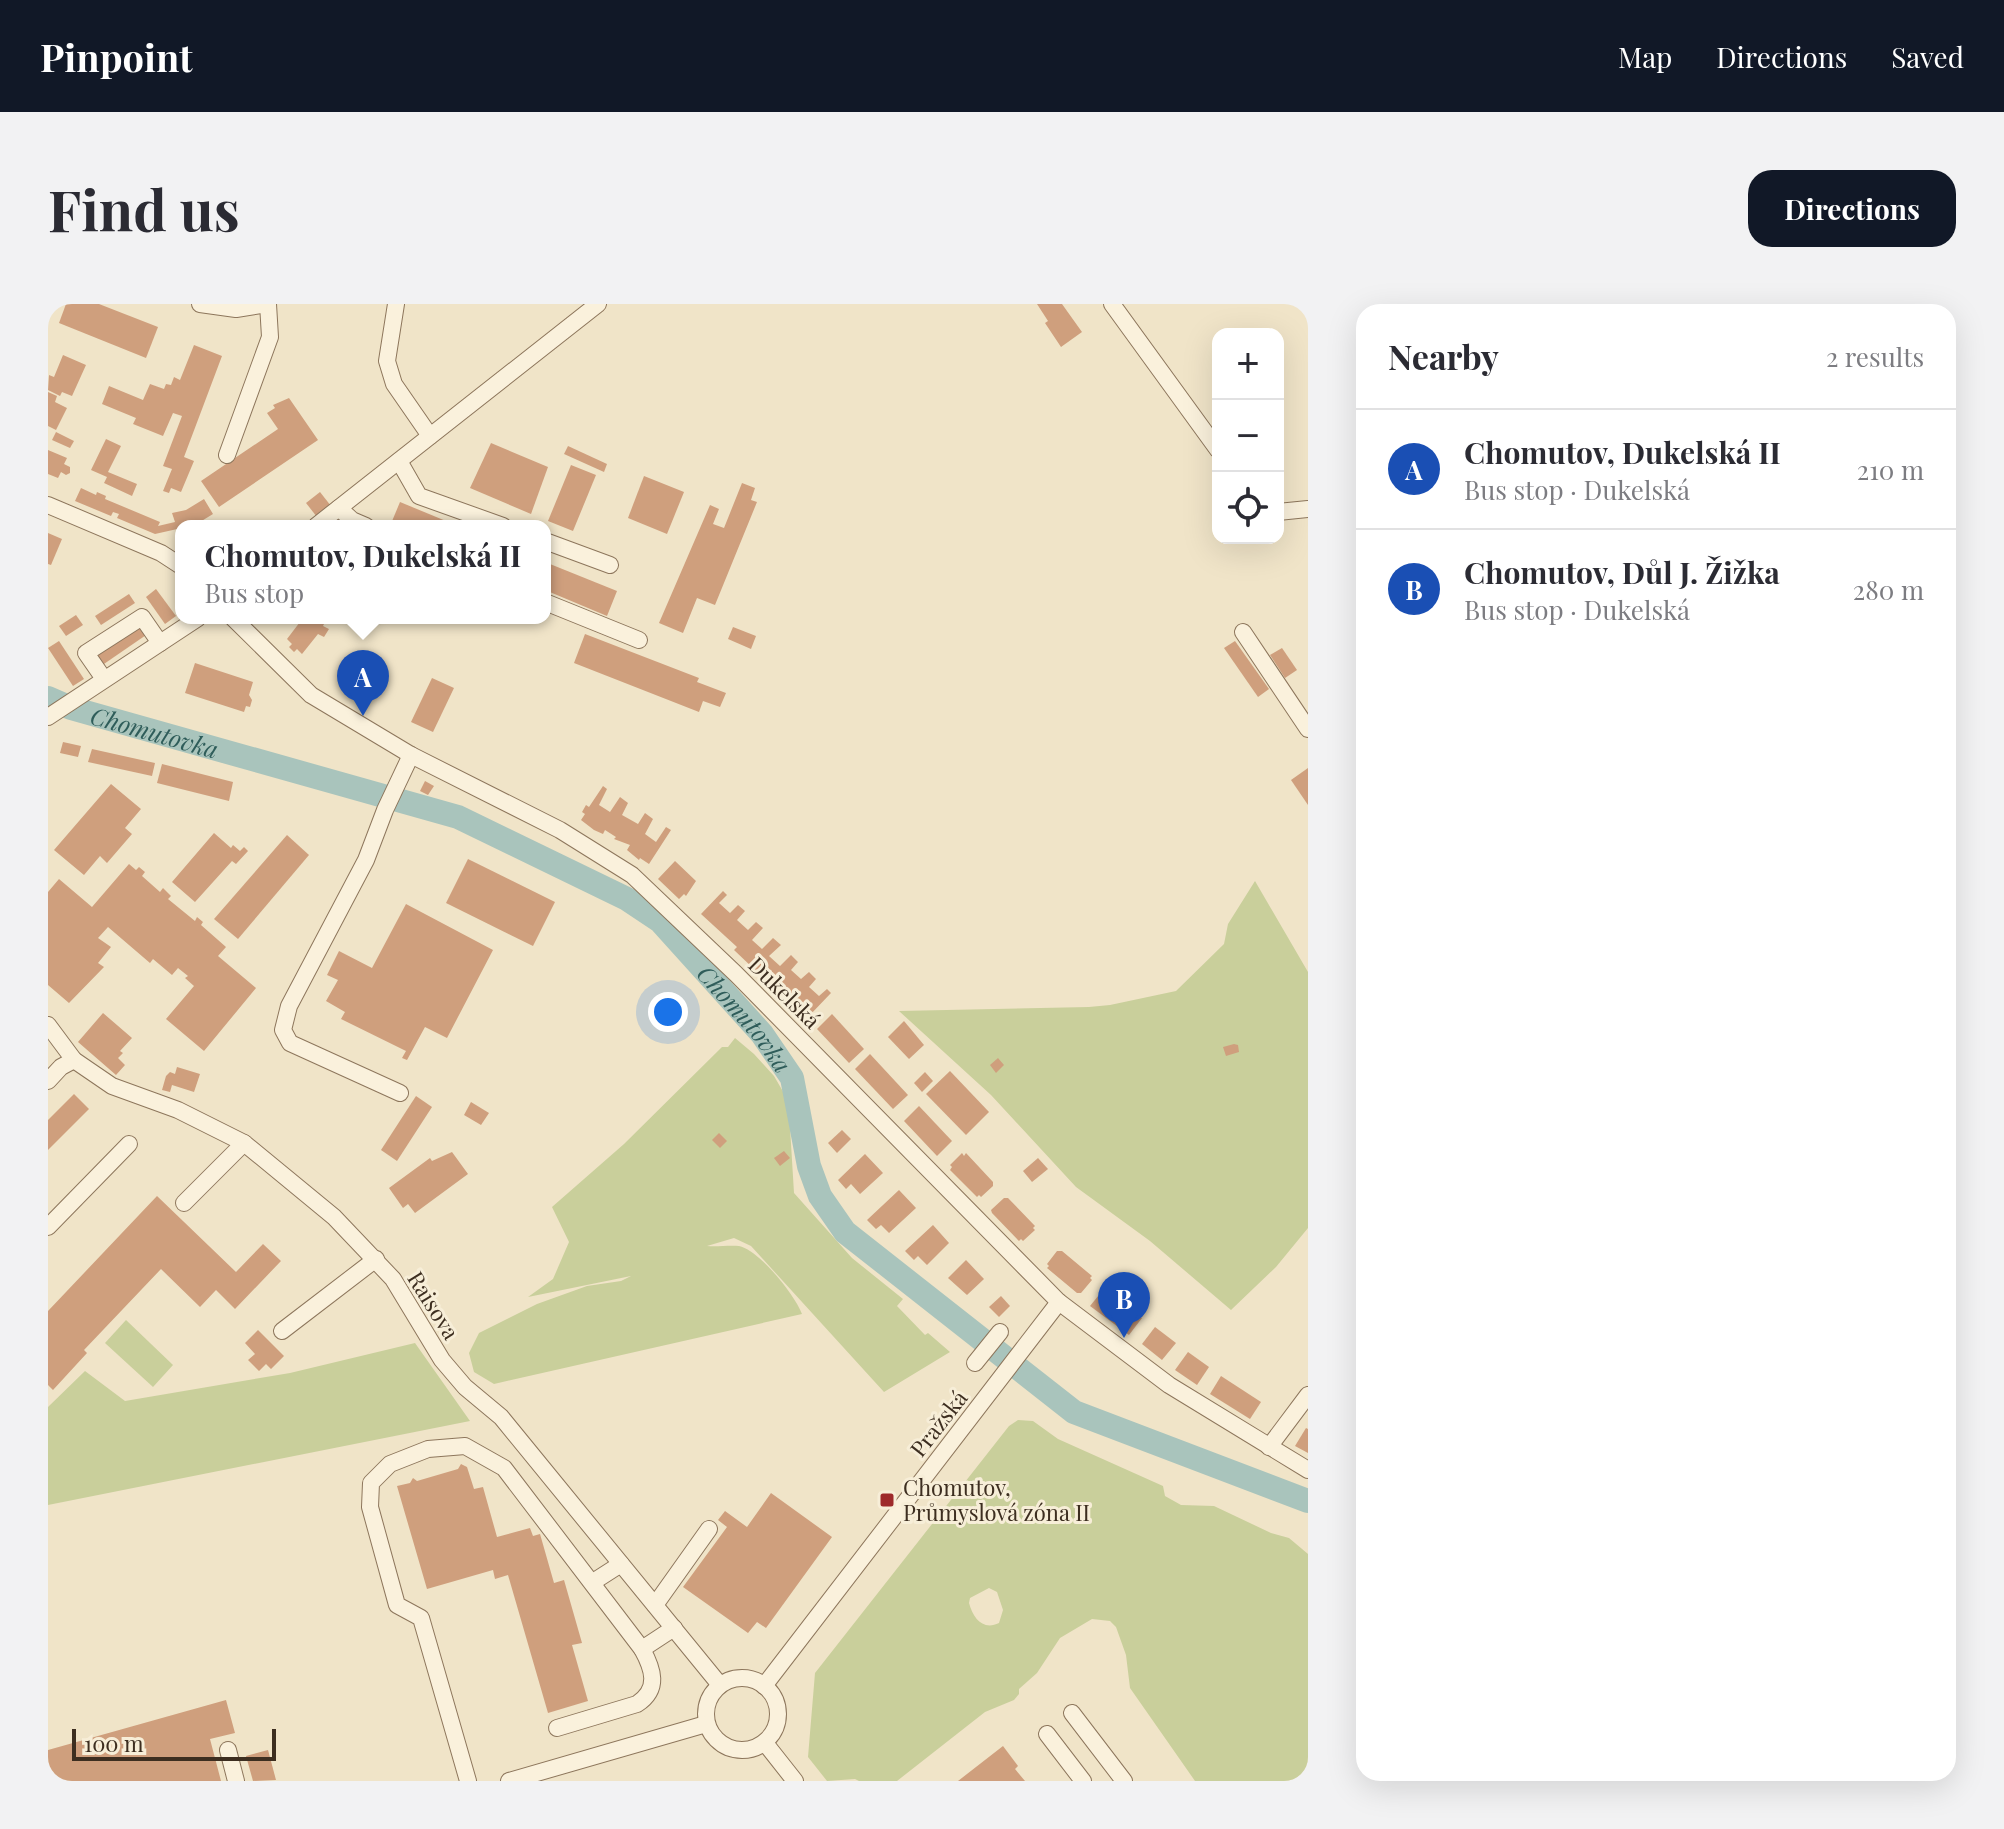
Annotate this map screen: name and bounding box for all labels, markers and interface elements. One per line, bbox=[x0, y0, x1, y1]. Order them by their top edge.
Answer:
text: Pinpoint bbox=[40, 31, 193, 82]
text: Map bbox=[1618, 38, 1672, 75]
text: Directions bbox=[1716, 38, 1847, 75]
text: Saved bbox=[1891, 38, 1964, 75]
button: Directions bbox=[1748, 170, 1956, 247]
text: Find us bbox=[48, 171, 240, 246]
map controls bbox=[1212, 328, 1284, 544]
button: + bbox=[1212, 328, 1284, 400]
text: Nearby bbox=[1388, 333, 1499, 379]
text: 2 results bbox=[1826, 339, 1924, 374]
button: − bbox=[1212, 400, 1284, 472]
text: Chomutov, Dukelská II bbox=[1464, 432, 1781, 472]
text: A bbox=[1405, 452, 1423, 487]
text: 210 m bbox=[1857, 452, 1924, 487]
button: locate bbox=[1212, 472, 1284, 544]
text: Bus stop · Dukelská bbox=[1464, 472, 1690, 507]
popup bbox=[175, 520, 551, 624]
text: Chomutov, Dukelská II bbox=[205, 535, 521, 575]
text: Chomutov, Důl J. Žižka bbox=[1464, 552, 1780, 592]
text: B bbox=[1405, 572, 1423, 607]
text: 280 m bbox=[1853, 572, 1924, 607]
text: Bus stop bbox=[205, 575, 304, 610]
text: Bus stop · Dukelská bbox=[1464, 592, 1690, 627]
pin: A bbox=[337, 650, 389, 716]
water label: Chomutovka bbox=[87, 698, 222, 765]
street label: Dukelská bbox=[742, 949, 828, 1035]
water label: Chomutovka bbox=[691, 958, 799, 1078]
your location bbox=[648, 992, 688, 1032]
street label: Raisova bbox=[401, 1265, 467, 1345]
pin: B bbox=[1098, 1272, 1150, 1338]
street label: Pražská bbox=[903, 1383, 973, 1462]
place label: Chomutov, Průmyslová zóna II bbox=[903, 1472, 1090, 1527]
marker: Chomutov, Průmyslová zóna II bbox=[878, 1491, 896, 1509]
scale bar bbox=[72, 1725, 276, 1761]
text: 100 m bbox=[84, 1728, 144, 1758]

